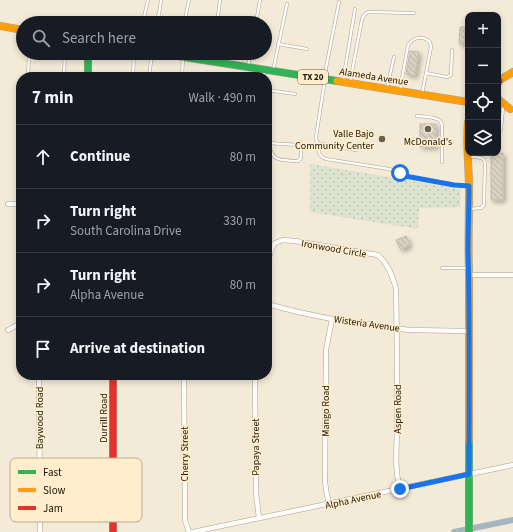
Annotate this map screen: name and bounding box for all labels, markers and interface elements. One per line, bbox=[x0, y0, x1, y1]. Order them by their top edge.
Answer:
map controls bbox=[465, 12, 501, 156]
button: + bbox=[465, 12, 501, 48]
search box bbox=[16, 16, 272, 60]
icon: search bbox=[30, 27, 52, 49]
text: Search here bbox=[62, 28, 136, 49]
button: − bbox=[465, 48, 501, 84]
street label: Alameda Avenue bbox=[338, 65, 409, 89]
road number: TX 20 bbox=[298, 70, 328, 84]
button: locate bbox=[465, 84, 501, 120]
text: 7 min bbox=[32, 86, 73, 110]
text: Walk · 490 m bbox=[188, 89, 256, 107]
button: layers bbox=[465, 120, 501, 156]
marker: McDonald's bbox=[423, 124, 433, 134]
place label: Valle Bajo Community Center bbox=[295, 127, 375, 153]
marker: Valle Bajo Community Center bbox=[377, 134, 387, 144]
place label: McDonald's bbox=[404, 135, 452, 149]
icon: ahead bbox=[32, 146, 54, 168]
text: Continue bbox=[70, 146, 130, 167]
text: 80 m bbox=[230, 148, 256, 166]
route start bbox=[391, 164, 409, 182]
text: Turn right bbox=[70, 201, 136, 222]
icon: right bbox=[32, 210, 54, 232]
text: 330 m bbox=[223, 212, 256, 230]
text: South Carolina Drive bbox=[70, 222, 181, 240]
street label: Ironwood Circle bbox=[300, 236, 368, 262]
text: Turn right bbox=[70, 265, 136, 286]
icon: right bbox=[32, 274, 54, 296]
text: 80 m bbox=[230, 276, 256, 294]
text: Alpha Avenue bbox=[70, 286, 144, 304]
street label: Wisteria Avenue bbox=[333, 312, 401, 336]
icon: arrive bbox=[32, 338, 54, 360]
text: Arrive at destination bbox=[70, 338, 205, 359]
street label: Aspen Road bbox=[391, 384, 405, 434]
street label: Mango Road bbox=[319, 385, 333, 437]
street label: Baywood Road bbox=[33, 387, 47, 449]
street label: Durrill Road bbox=[97, 393, 111, 443]
street label: Papaya Street bbox=[249, 418, 263, 476]
street label: Cherry Street bbox=[178, 426, 192, 482]
legend bbox=[10, 458, 142, 522]
text: Fast bbox=[43, 465, 62, 480]
route end bbox=[391, 480, 409, 498]
text: Slow bbox=[43, 483, 66, 498]
street label: Alpha Avenue bbox=[324, 487, 382, 513]
text: Jam bbox=[43, 501, 63, 516]

